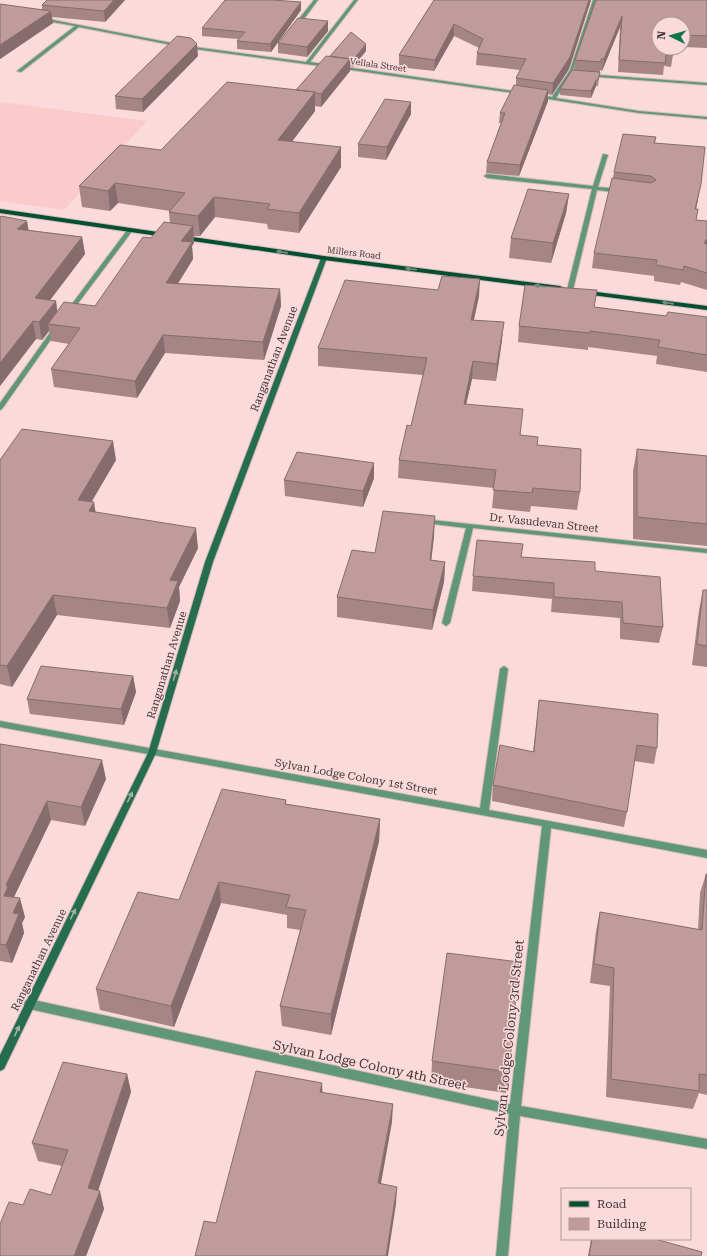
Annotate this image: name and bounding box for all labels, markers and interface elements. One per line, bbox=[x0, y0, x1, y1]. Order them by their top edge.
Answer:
north arrow bbox=[651, 16, 691, 56]
text: N bbox=[655, 30, 668, 40]
street label: Vellala Street bbox=[349, 56, 407, 74]
street label: Millers Road bbox=[326, 245, 382, 261]
one-way arrow bbox=[276, 249, 288, 255]
one-way arrow bbox=[405, 265, 417, 272]
one-way arrow bbox=[533, 283, 546, 289]
one-way arrow bbox=[662, 300, 674, 306]
street label: Ranganathan Avenue bbox=[248, 304, 300, 414]
street label: Dr. Vasudevan Street bbox=[489, 511, 599, 535]
street label: Ranganathan Avenue bbox=[144, 610, 190, 720]
one-way arrow bbox=[172, 669, 178, 681]
street label: Sylvan Lodge Colony 1st Street bbox=[274, 756, 438, 798]
one-way arrow bbox=[127, 791, 133, 803]
street label: Ranganathan Avenue bbox=[9, 907, 69, 1013]
one-way arrow bbox=[70, 908, 76, 920]
street label: Sylvan Lodge Colony 3rd Street bbox=[491, 939, 527, 1137]
one-way arrow bbox=[14, 1025, 20, 1037]
street label: Sylvan Lodge Colony 4th Street bbox=[272, 1037, 468, 1093]
legend bbox=[561, 1188, 691, 1240]
text: Road bbox=[597, 1197, 627, 1211]
text: Building bbox=[597, 1217, 646, 1231]

